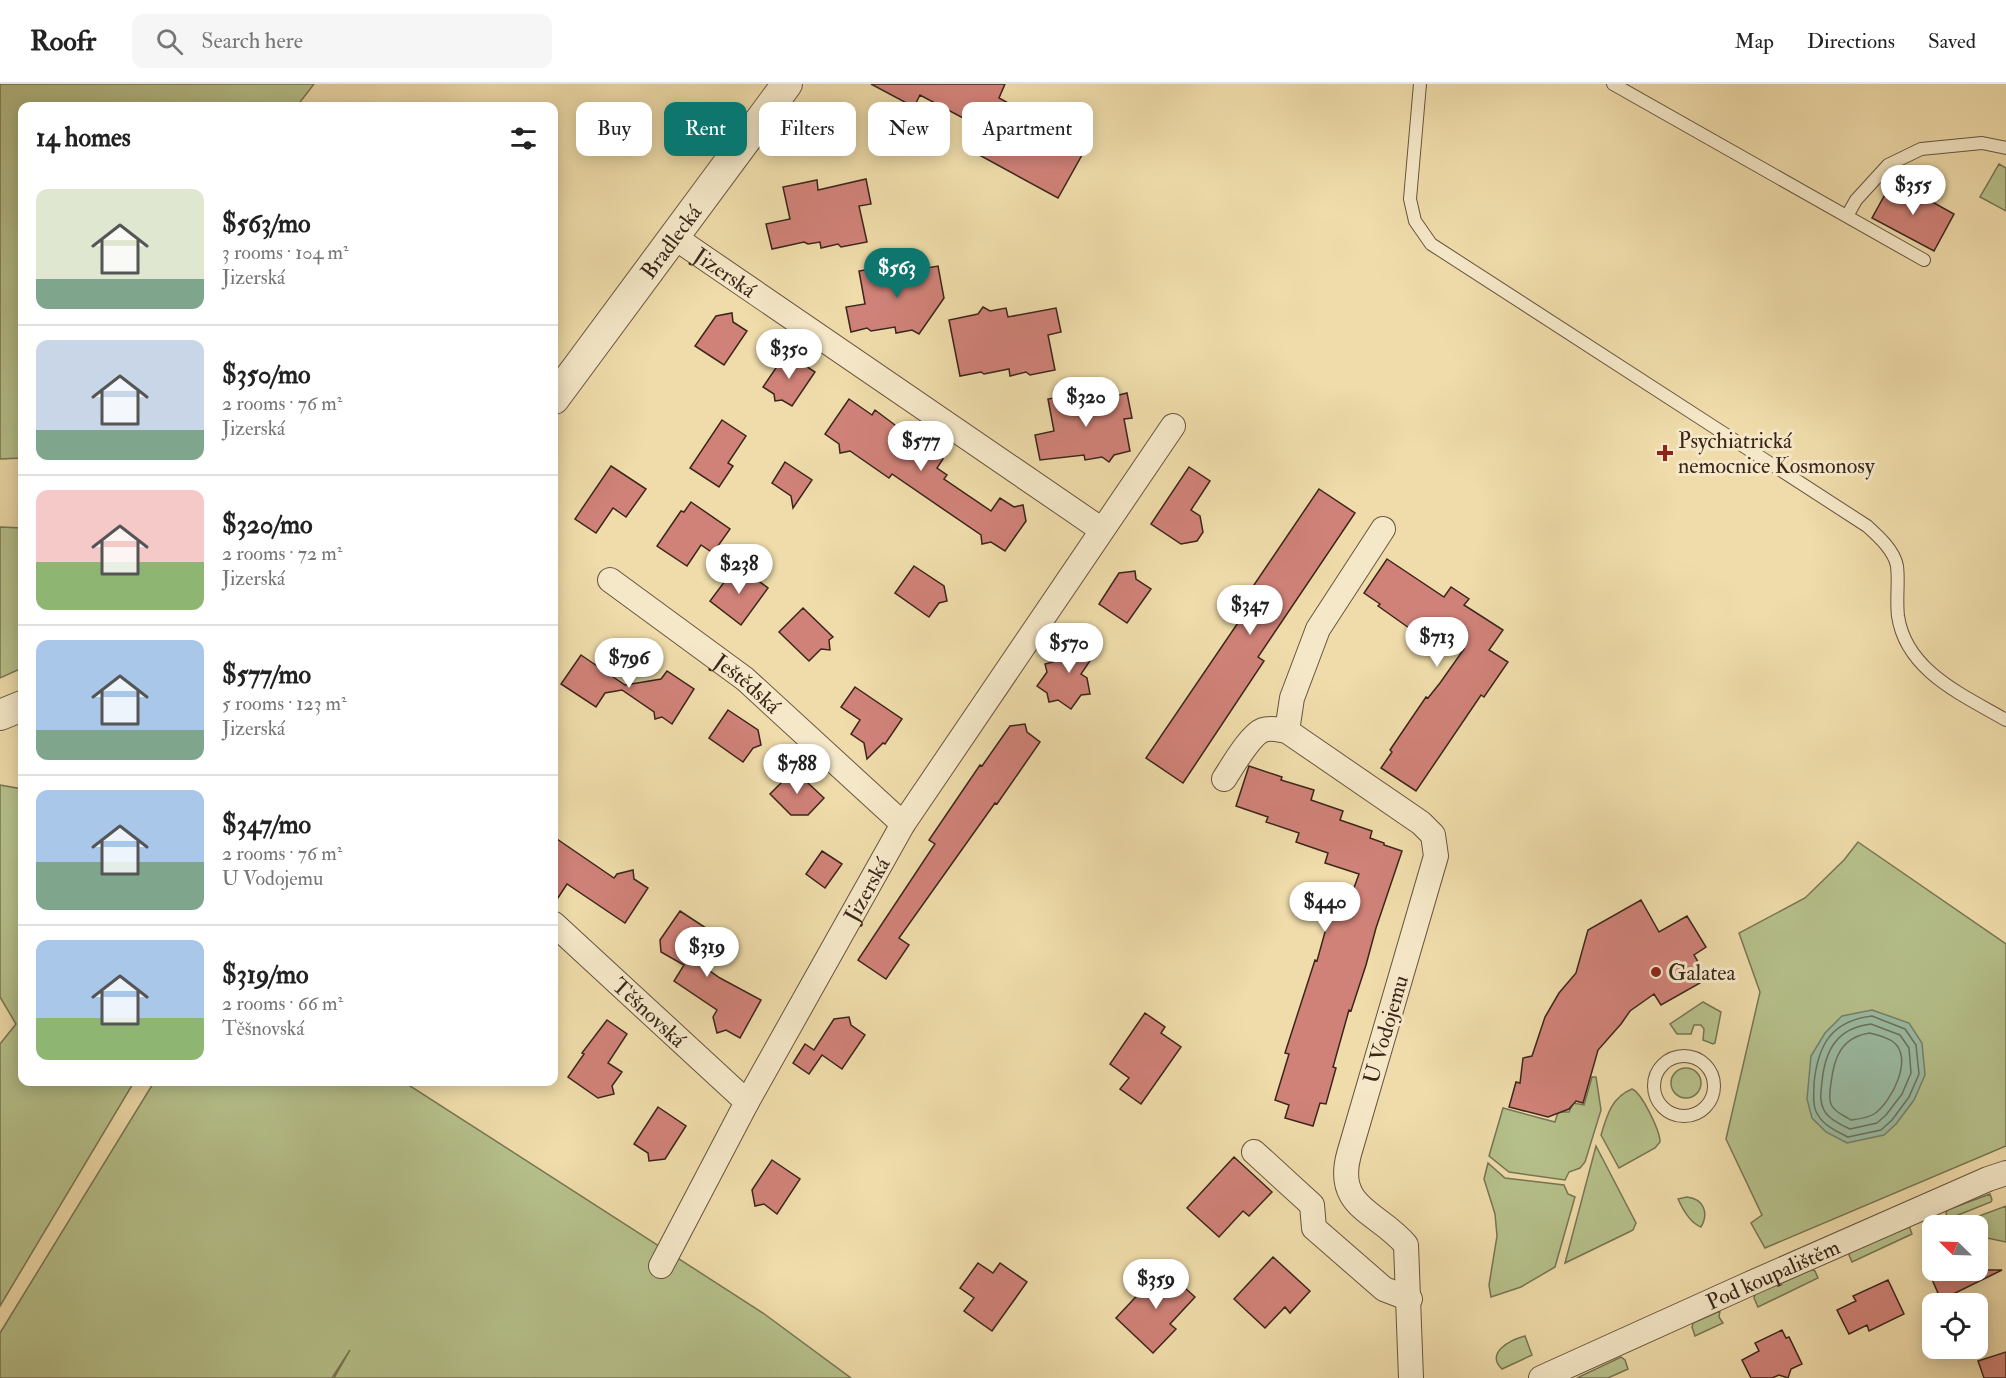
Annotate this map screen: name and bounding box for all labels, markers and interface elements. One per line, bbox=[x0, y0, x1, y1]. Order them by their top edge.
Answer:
search box bbox=[132, 14, 552, 68]
text: Roofr bbox=[30, 24, 96, 59]
icon: search bbox=[153, 25, 186, 58]
text: Search here bbox=[201, 27, 303, 55]
text: Map bbox=[1734, 28, 1774, 55]
text: Directions bbox=[1807, 28, 1895, 55]
text: Saved bbox=[1928, 28, 1976, 55]
chip: Buy bbox=[576, 102, 652, 156]
chip: Rent bbox=[664, 102, 747, 156]
chip: Filters bbox=[759, 102, 856, 156]
chip: New bbox=[868, 102, 950, 156]
chip: Apartment bbox=[962, 102, 1093, 156]
text: 14 homes bbox=[36, 122, 131, 154]
icon: filters bbox=[507, 122, 540, 155]
pin: $355 bbox=[1877, 165, 1949, 216]
text: $355 bbox=[1895, 172, 1931, 197]
street label: Bradlecká bbox=[635, 199, 709, 285]
text: $563/mo bbox=[222, 208, 311, 240]
icon: home bbox=[84, 213, 156, 285]
text: 3 rooms · 104 m² bbox=[222, 240, 349, 265]
street label: Jizerská bbox=[687, 241, 762, 305]
pin: $563 bbox=[861, 248, 933, 299]
text: $563 bbox=[878, 255, 916, 280]
text: Jizerská bbox=[222, 265, 285, 290]
pin: $350 bbox=[753, 329, 825, 380]
text: $350 bbox=[770, 336, 808, 361]
text: $350/mo bbox=[222, 359, 311, 391]
icon: home bbox=[84, 364, 156, 436]
pin: $320 bbox=[1050, 377, 1122, 428]
text: $320 bbox=[1066, 384, 1106, 409]
text: 2 rooms · 76 m² bbox=[222, 391, 342, 416]
text: Jizerská bbox=[222, 416, 285, 441]
pin: $577 bbox=[885, 421, 957, 472]
place label: Psychiatrická nemocnice Kosmonosy bbox=[1678, 427, 1875, 480]
text: $577 bbox=[902, 428, 940, 453]
marker: Psychiatrická nemocnice Kosmonosy bbox=[1656, 444, 1674, 462]
text: $320/mo bbox=[222, 509, 313, 541]
icon: home bbox=[84, 514, 156, 586]
text: 2 rooms · 72 m² bbox=[222, 541, 342, 566]
pin: $238 bbox=[703, 544, 775, 595]
text: $238 bbox=[720, 551, 758, 576]
text: Jizerská bbox=[222, 566, 285, 591]
pin: $347 bbox=[1214, 585, 1286, 636]
text: $347 bbox=[1231, 592, 1269, 617]
pin: $713 bbox=[1401, 617, 1473, 668]
pin: $570 bbox=[1033, 623, 1105, 674]
text: $713 bbox=[1419, 624, 1455, 649]
text: $570 bbox=[1049, 630, 1089, 655]
pin: $796 bbox=[593, 638, 665, 689]
text: $796 bbox=[609, 645, 649, 670]
street label: Ještědská bbox=[707, 647, 787, 721]
text: $577/mo bbox=[222, 659, 311, 691]
icon: home bbox=[84, 664, 156, 736]
text: 5 rooms · 123 m² bbox=[222, 691, 347, 716]
text: Jizerská bbox=[222, 716, 285, 741]
pin: $788 bbox=[761, 744, 833, 795]
text: $788 bbox=[777, 751, 817, 776]
text: $347/mo bbox=[222, 809, 311, 841]
icon: home bbox=[84, 814, 156, 886]
text: 2 rooms · 76 m² bbox=[222, 841, 342, 866]
street label: Jizerská bbox=[837, 852, 897, 928]
text: U Vodojemu bbox=[222, 866, 323, 891]
pin: $440 bbox=[1289, 882, 1361, 933]
text: $440 bbox=[1303, 889, 1347, 914]
pin: $319 bbox=[671, 927, 743, 978]
text: $319 bbox=[689, 934, 725, 959]
text: $319/mo bbox=[222, 959, 309, 991]
place label: Galatea bbox=[1668, 959, 1737, 987]
icon: home bbox=[84, 964, 156, 1036]
marker: Galatea bbox=[1649, 965, 1663, 979]
street label: Těšnovská bbox=[606, 972, 692, 1055]
street label: U Vodojemu bbox=[1357, 972, 1415, 1087]
text: 2 rooms · 66 m² bbox=[222, 991, 343, 1016]
text: Těšnovská bbox=[222, 1016, 304, 1041]
north arrow bbox=[1922, 1215, 1988, 1281]
map controls bbox=[1922, 1215, 1988, 1359]
street label: Pod koupalištěm bbox=[1702, 1233, 1844, 1317]
pin: $359 bbox=[1120, 1259, 1192, 1310]
text: $359 bbox=[1137, 1266, 1175, 1291]
button: locate bbox=[1922, 1293, 1988, 1359]

